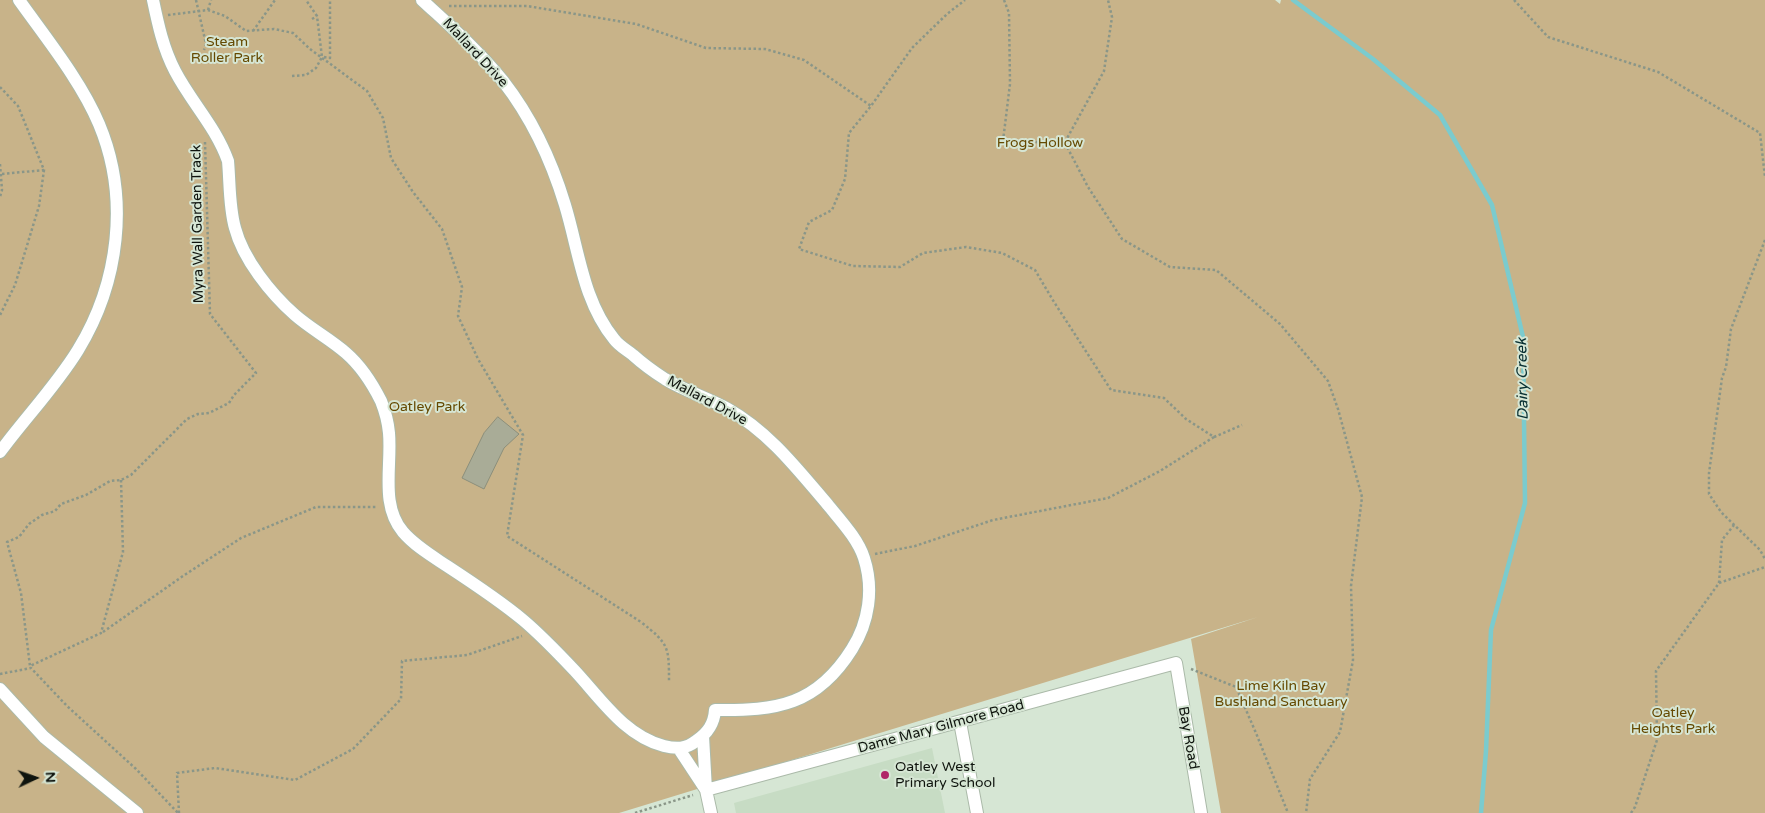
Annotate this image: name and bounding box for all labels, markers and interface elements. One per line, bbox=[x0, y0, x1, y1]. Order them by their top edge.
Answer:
street label: Mallard Drive bbox=[439, 15, 511, 91]
park label: Steam Roller Park bbox=[191, 34, 263, 66]
park label: Frogs Hollow bbox=[997, 135, 1083, 151]
street label: Myra Wall Garden Track bbox=[188, 145, 208, 303]
water label: Dairy Creek bbox=[1513, 338, 1533, 420]
street label: Mallard Drive bbox=[664, 373, 750, 429]
park label: Oatley Park bbox=[389, 399, 465, 415]
park label: Lime Kiln Bay Bushland Sanctuary bbox=[1215, 678, 1347, 710]
street label: Dame Mary Gilmore Road bbox=[856, 697, 1026, 757]
street label: Bay Road bbox=[1174, 705, 1202, 771]
park label: Oatley Heights Park bbox=[1631, 705, 1715, 738]
north arrow bbox=[10, 753, 60, 803]
place label: Oatley West Primary School bbox=[895, 759, 996, 792]
marker: Oatley West Primary School bbox=[879, 769, 891, 781]
text: N bbox=[42, 771, 59, 783]

